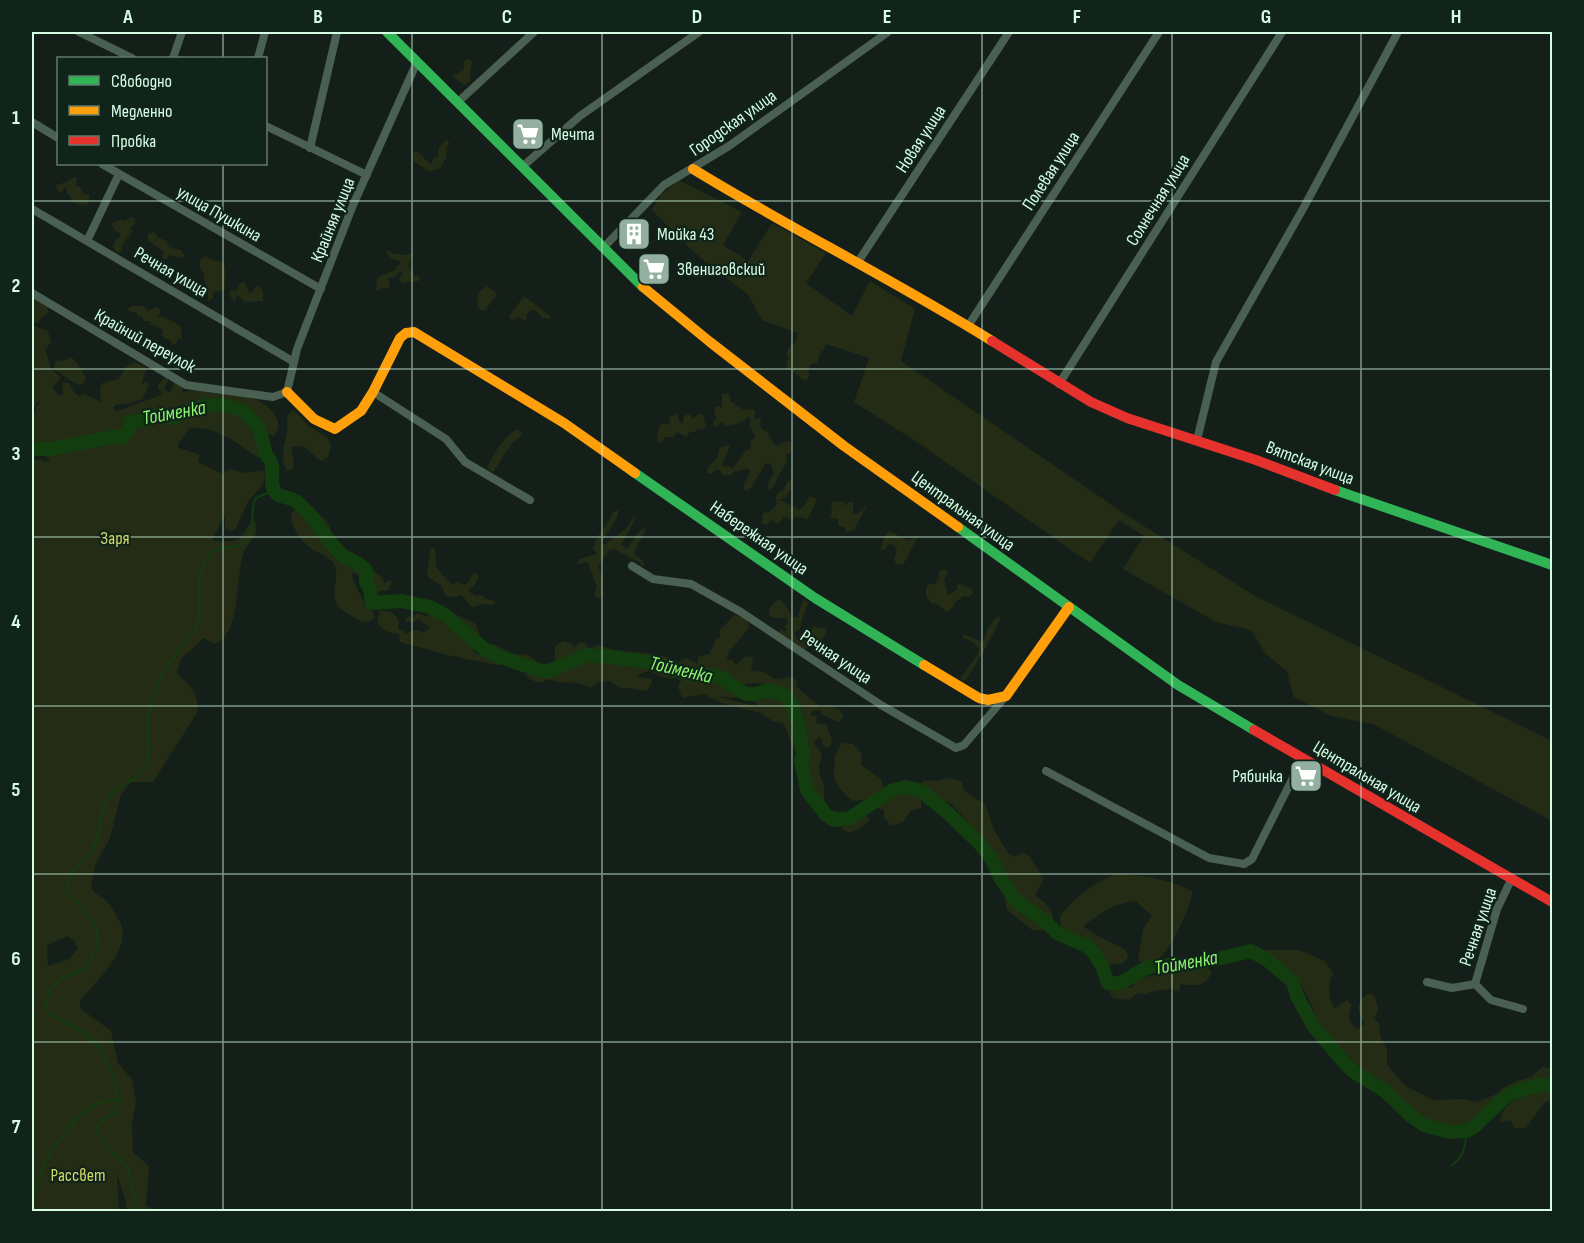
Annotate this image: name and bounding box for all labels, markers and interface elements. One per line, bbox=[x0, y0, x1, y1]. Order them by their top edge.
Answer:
text: A bbox=[122, 5, 133, 29]
text: B bbox=[313, 5, 323, 29]
text: C bbox=[502, 5, 512, 29]
text: D bbox=[692, 5, 702, 29]
text: E bbox=[883, 5, 891, 29]
text: F bbox=[1073, 5, 1081, 29]
text: G bbox=[1261, 5, 1271, 29]
text: H bbox=[1451, 5, 1461, 29]
legend bbox=[57, 57, 267, 165]
text: Свободно bbox=[111, 71, 172, 92]
street label: Городская улица bbox=[686, 85, 780, 161]
text: Медленно bbox=[111, 101, 173, 122]
street label: Новая улица bbox=[891, 101, 951, 177]
text: 1 bbox=[12, 106, 20, 130]
supermarket icon: Мечта bbox=[510, 116, 546, 152]
place label: Мечта bbox=[551, 124, 595, 145]
street label: Полевая улица bbox=[1018, 128, 1084, 214]
text: Пробка bbox=[111, 131, 156, 152]
street label: Солнечная улица bbox=[1122, 150, 1194, 250]
street label: Крайняя улица bbox=[306, 174, 360, 265]
street label: улица Пушкина bbox=[173, 181, 265, 247]
building icon: Мойка 43 bbox=[616, 216, 652, 252]
place label: Мойка 43 bbox=[657, 224, 714, 245]
street label: Речная улица bbox=[130, 243, 212, 302]
supermarket icon: Звениговский bbox=[636, 251, 672, 287]
place label: Звениговский bbox=[677, 259, 765, 280]
text: 2 bbox=[12, 274, 20, 298]
street label: Крайний переулок bbox=[91, 305, 199, 378]
water label: Тойменка bbox=[140, 396, 208, 430]
street label: Вятская улица bbox=[1263, 437, 1357, 489]
text: 3 bbox=[12, 442, 21, 466]
street label: Центральная улица bbox=[907, 466, 1019, 556]
street label: Набережная улица bbox=[706, 497, 812, 580]
park label: Заря bbox=[100, 528, 130, 549]
text: 4 bbox=[11, 610, 21, 634]
street label: Речная улица bbox=[796, 625, 876, 689]
water label: Тойменка bbox=[647, 651, 715, 689]
street label: Центральная улица bbox=[1309, 736, 1425, 818]
supermarket icon: Рябинка bbox=[1288, 758, 1324, 794]
place label: Рябинка bbox=[1232, 766, 1283, 787]
text: 5 bbox=[12, 778, 21, 802]
street label: Речная улица bbox=[1455, 885, 1501, 969]
water label: Тойменка bbox=[1152, 946, 1220, 980]
text: 6 bbox=[11, 947, 21, 971]
text: 7 bbox=[12, 1115, 21, 1139]
park label: Рассвет bbox=[51, 1165, 105, 1186]

